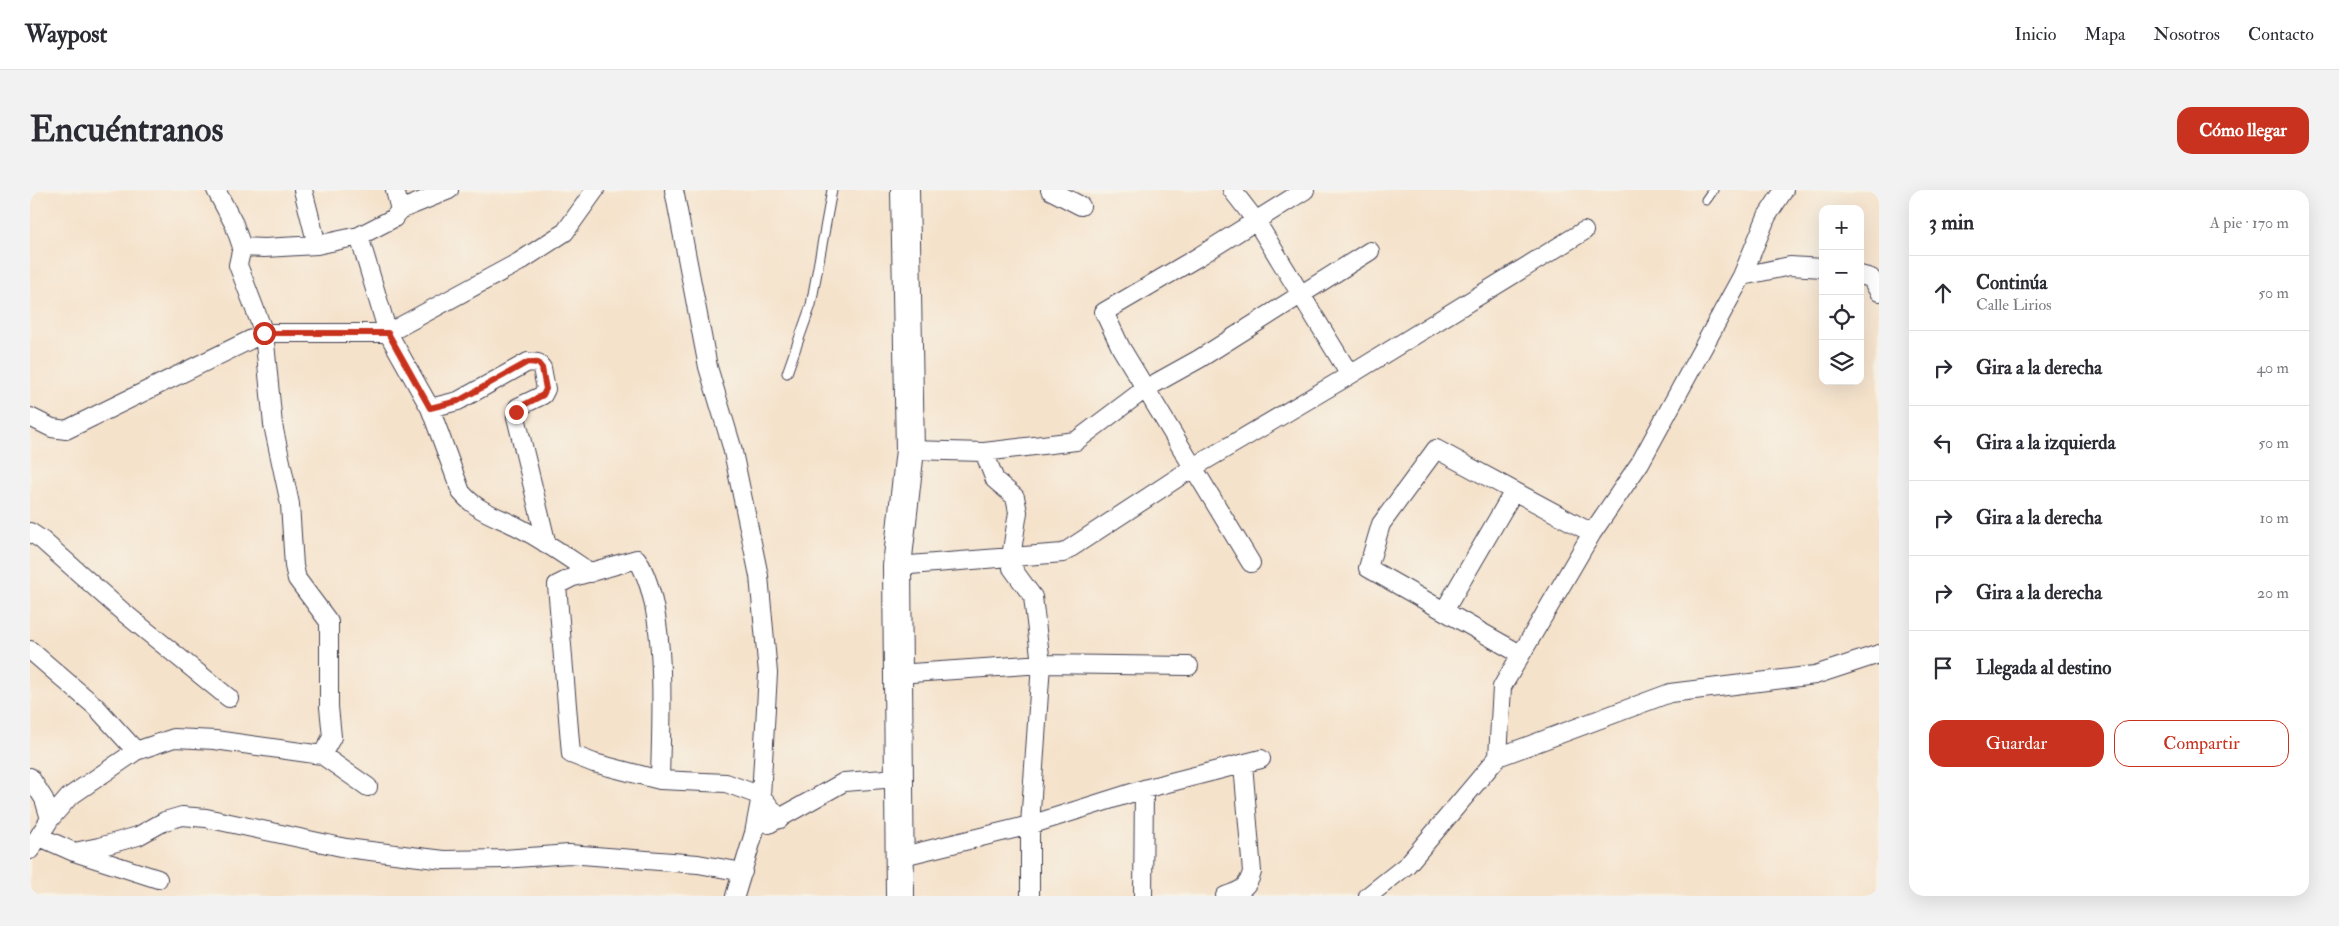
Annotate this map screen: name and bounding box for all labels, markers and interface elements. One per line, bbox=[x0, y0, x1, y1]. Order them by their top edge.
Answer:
text: Waypost bbox=[25, 19, 107, 50]
text: Inicio bbox=[2014, 23, 2056, 46]
text: Mapa bbox=[2084, 23, 2126, 46]
text: Nosotros bbox=[2154, 23, 2220, 46]
text: Contacto bbox=[2248, 23, 2314, 46]
button: Cómo llegar bbox=[2177, 107, 2309, 154]
text: Encuéntranos bbox=[30, 108, 223, 152]
map controls bbox=[1819, 205, 1864, 385]
button: + bbox=[1819, 205, 1864, 250]
text: 3 min bbox=[1929, 209, 1974, 236]
text: A pie · 170 m bbox=[2210, 213, 2289, 233]
button: − bbox=[1819, 250, 1864, 295]
text: Continúa bbox=[1976, 271, 2047, 295]
icon: ahead bbox=[1929, 279, 1957, 307]
text: 50 m bbox=[2258, 283, 2289, 303]
button: locate bbox=[1819, 295, 1864, 340]
text: Calle Lirios bbox=[1976, 295, 2052, 315]
route start bbox=[253, 322, 276, 345]
button: layers bbox=[1819, 340, 1864, 385]
icon: right bbox=[1929, 354, 1957, 382]
text: Gira a la derecha bbox=[1976, 356, 2102, 380]
text: 40 m bbox=[2256, 358, 2289, 378]
route end bbox=[505, 401, 528, 424]
icon: left bbox=[1929, 429, 1957, 457]
text: Gira a la izquierda bbox=[1976, 431, 2115, 455]
text: 50 m bbox=[2258, 433, 2289, 453]
icon: right bbox=[1929, 504, 1957, 532]
text: Gira a la derecha bbox=[1976, 506, 2102, 530]
text: 10 m bbox=[2259, 508, 2289, 528]
icon: right bbox=[1929, 579, 1957, 607]
text: Gira a la derecha bbox=[1976, 581, 2102, 605]
text: 20 m bbox=[2257, 583, 2289, 603]
icon: arrive bbox=[1929, 654, 1957, 682]
text: Llegada al destino bbox=[1976, 656, 2111, 680]
button: Guardar bbox=[1929, 720, 2104, 767]
button: Compartir bbox=[2114, 720, 2289, 767]

